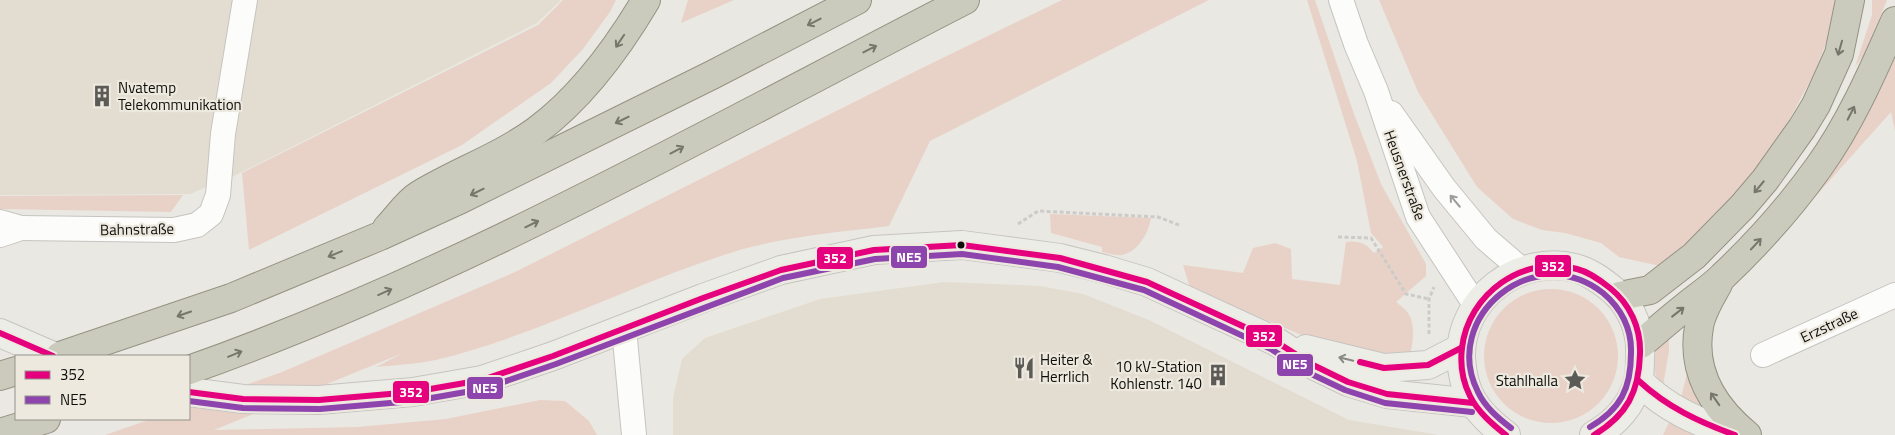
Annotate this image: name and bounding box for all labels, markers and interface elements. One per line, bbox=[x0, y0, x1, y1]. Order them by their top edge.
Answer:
one-way arrow bbox=[807, 18, 822, 27]
one-way arrow bbox=[614, 34, 624, 48]
one-way arrow bbox=[1835, 39, 1845, 55]
one-way arrow bbox=[862, 44, 877, 54]
place label: Nvatemp Telekommunikation bbox=[118, 76, 242, 116]
building icon: Nvatemp Telekommunikation bbox=[89, 83, 115, 109]
one-way arrow bbox=[1847, 106, 1856, 121]
one-way arrow bbox=[615, 116, 630, 125]
street label: Heusnerstraße bbox=[1378, 127, 1432, 223]
one-way arrow bbox=[669, 145, 684, 154]
one-way arrow bbox=[1753, 180, 1764, 193]
one-way arrow bbox=[469, 187, 484, 197]
one-way arrow bbox=[1449, 195, 1461, 208]
street label: Bahnstraße bbox=[100, 217, 174, 241]
one-way arrow bbox=[525, 219, 540, 229]
one-way arrow bbox=[1750, 238, 1762, 250]
unlabelled marker bbox=[956, 240, 966, 250]
line badge: NE5 bbox=[890, 245, 928, 269]
line badge: 352 bbox=[816, 246, 854, 270]
text: NE5 bbox=[896, 246, 922, 267]
text: 352 bbox=[823, 247, 847, 268]
one-way arrow bbox=[328, 250, 343, 260]
line badge: 352 bbox=[1534, 254, 1572, 278]
text: 352 bbox=[1541, 255, 1565, 276]
one-way arrow bbox=[377, 287, 392, 296]
street label: Erzstraße bbox=[1796, 302, 1862, 348]
one-way arrow bbox=[1671, 306, 1684, 317]
one-way arrow bbox=[176, 310, 192, 319]
line badge: 352 bbox=[1245, 324, 1283, 348]
text: 352 bbox=[1252, 325, 1276, 346]
one-way arrow bbox=[227, 348, 242, 357]
place label: Heiter & Herrlich bbox=[1040, 348, 1093, 388]
line badge: NE5 bbox=[1276, 353, 1314, 377]
text: NE5 bbox=[1282, 353, 1308, 374]
one-way arrow bbox=[1338, 353, 1354, 363]
legend bbox=[15, 355, 190, 420]
restaurant icon: Heiter & Herrlich bbox=[1011, 355, 1037, 381]
place label: 10 kV-Station Kohlenstr. 140 bbox=[1110, 355, 1202, 395]
building icon: 10 kV-Station Kohlenstr. 140 bbox=[1205, 362, 1231, 388]
text: 352 bbox=[60, 363, 85, 386]
place icon: Stahlhalla bbox=[1562, 367, 1588, 393]
place label: Stahlhalla bbox=[1496, 369, 1558, 392]
line badge: NE5 bbox=[466, 376, 504, 400]
text: NE5 bbox=[472, 377, 498, 398]
line badge: 352 bbox=[392, 380, 430, 404]
text: 352 bbox=[399, 381, 423, 402]
text: NE5 bbox=[60, 388, 87, 411]
one-way arrow bbox=[1710, 392, 1720, 406]

